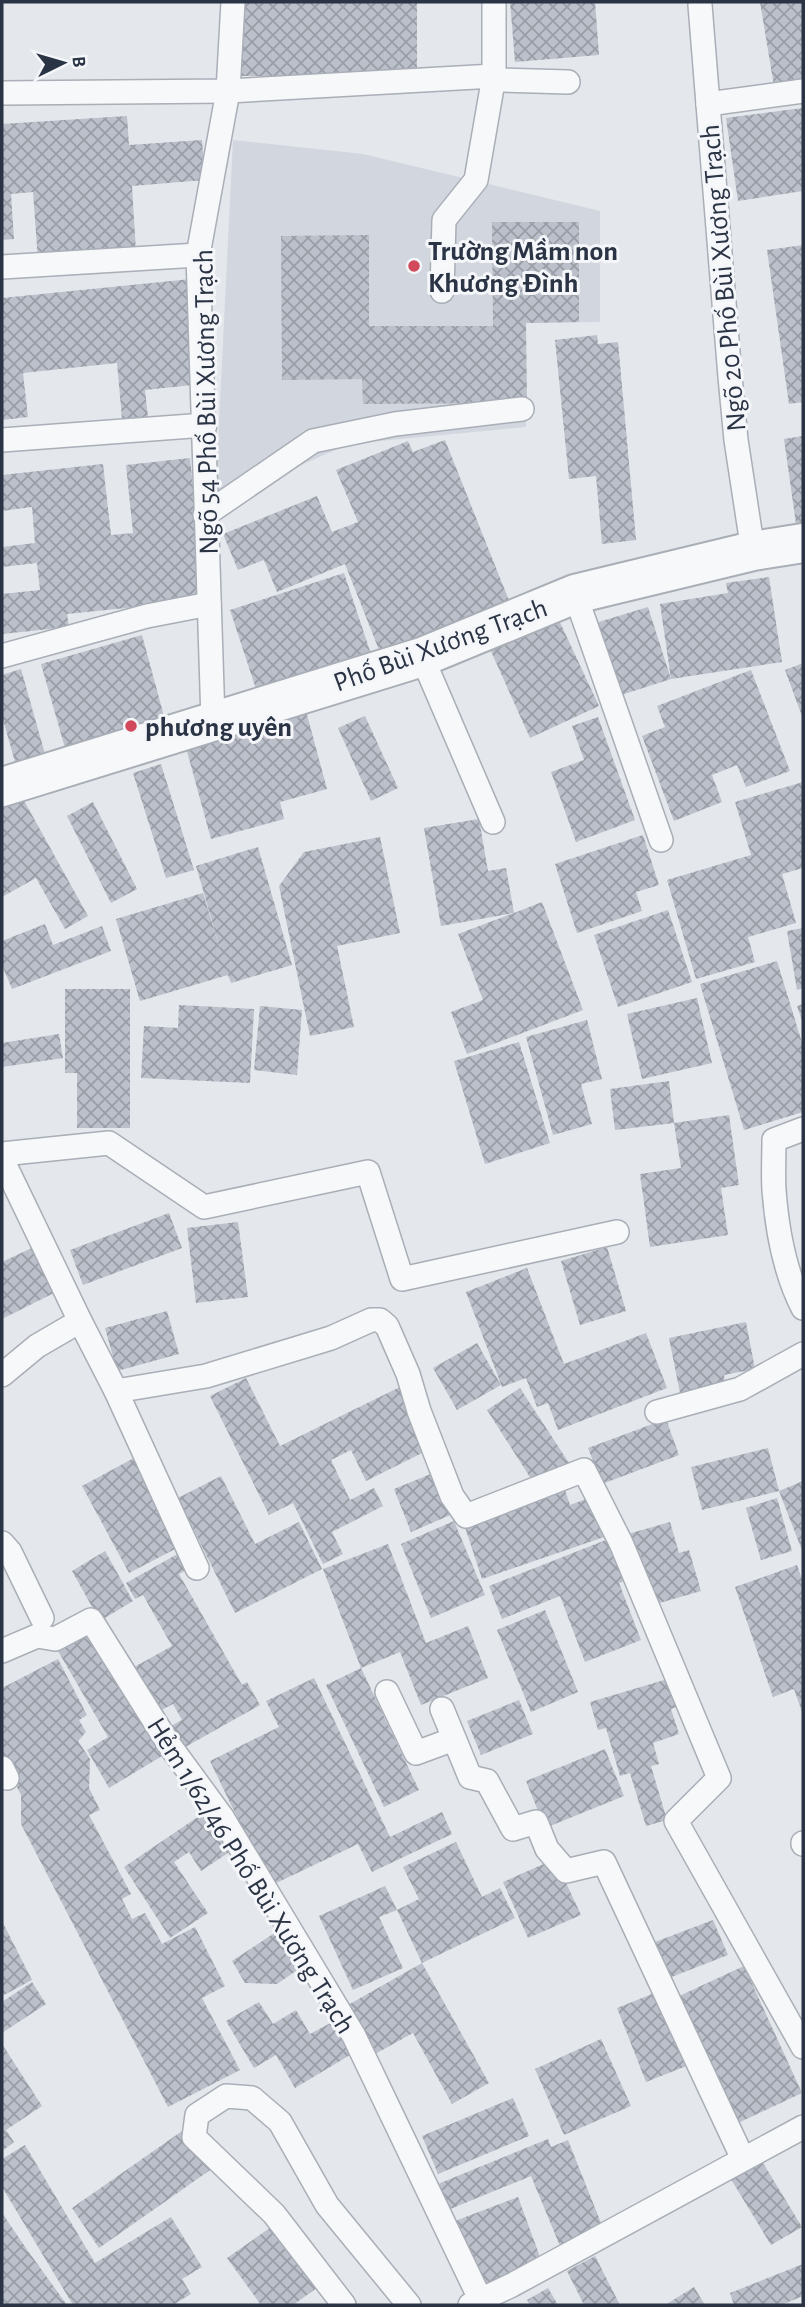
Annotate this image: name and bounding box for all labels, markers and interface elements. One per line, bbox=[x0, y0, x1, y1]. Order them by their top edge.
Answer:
north arrow bbox=[28, 28, 98, 98]
text: B bbox=[68, 55, 88, 68]
street label: Ngõ 20 Phố Bùi Xương Trạch bbox=[697, 123, 751, 432]
place label: Trường Mầm non Khương Đình bbox=[428, 237, 618, 298]
street label: Ngõ 54 Phố Bùi Xương Trạch bbox=[190, 249, 224, 555]
marker: Trường Mầm non Khương Đình bbox=[406, 258, 422, 274]
street label: Phố Bùi Xương Trạch bbox=[330, 594, 551, 698]
place label: phương uyên bbox=[145, 714, 292, 742]
marker: phương uyên bbox=[123, 718, 139, 734]
street label: Hẻm 1/62/46 Phố Bùi Xương Trạch bbox=[141, 1713, 359, 2039]

